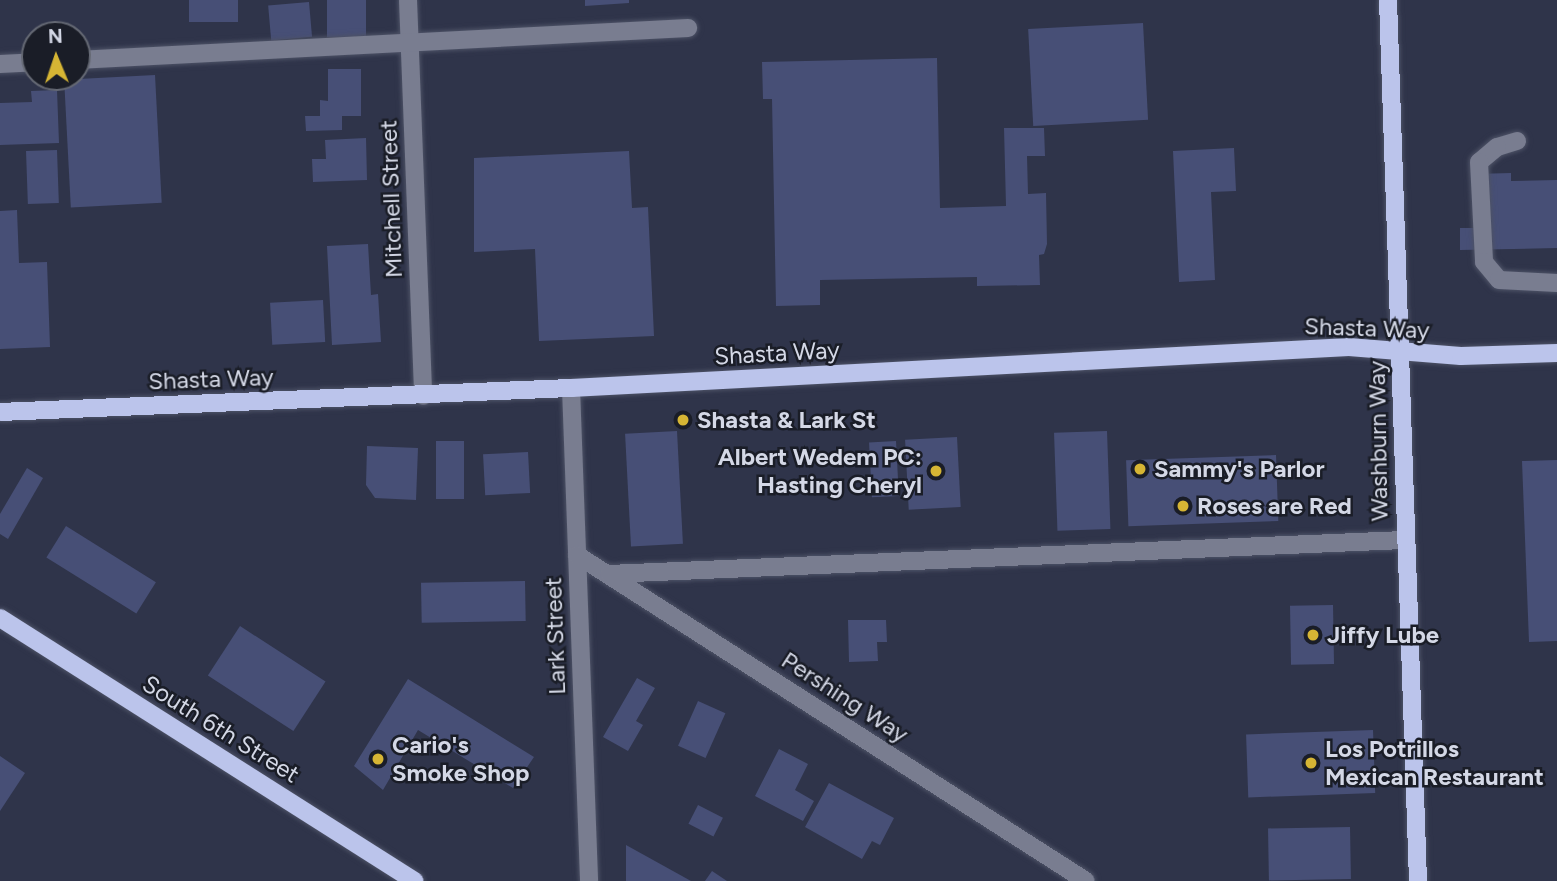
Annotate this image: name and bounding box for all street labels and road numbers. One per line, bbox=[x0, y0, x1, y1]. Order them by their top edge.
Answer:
street label: Mitchell Street bbox=[374, 120, 408, 278]
street label: Shasta Way bbox=[1304, 311, 1430, 345]
street label: Shasta Way bbox=[714, 335, 840, 371]
street label: Washburn Way bbox=[1362, 361, 1394, 521]
street label: Shasta Way bbox=[148, 362, 274, 396]
street label: Lark Street bbox=[539, 577, 571, 695]
street label: Pershing Way bbox=[776, 645, 914, 749]
street label: South 6th Street bbox=[137, 669, 305, 789]

